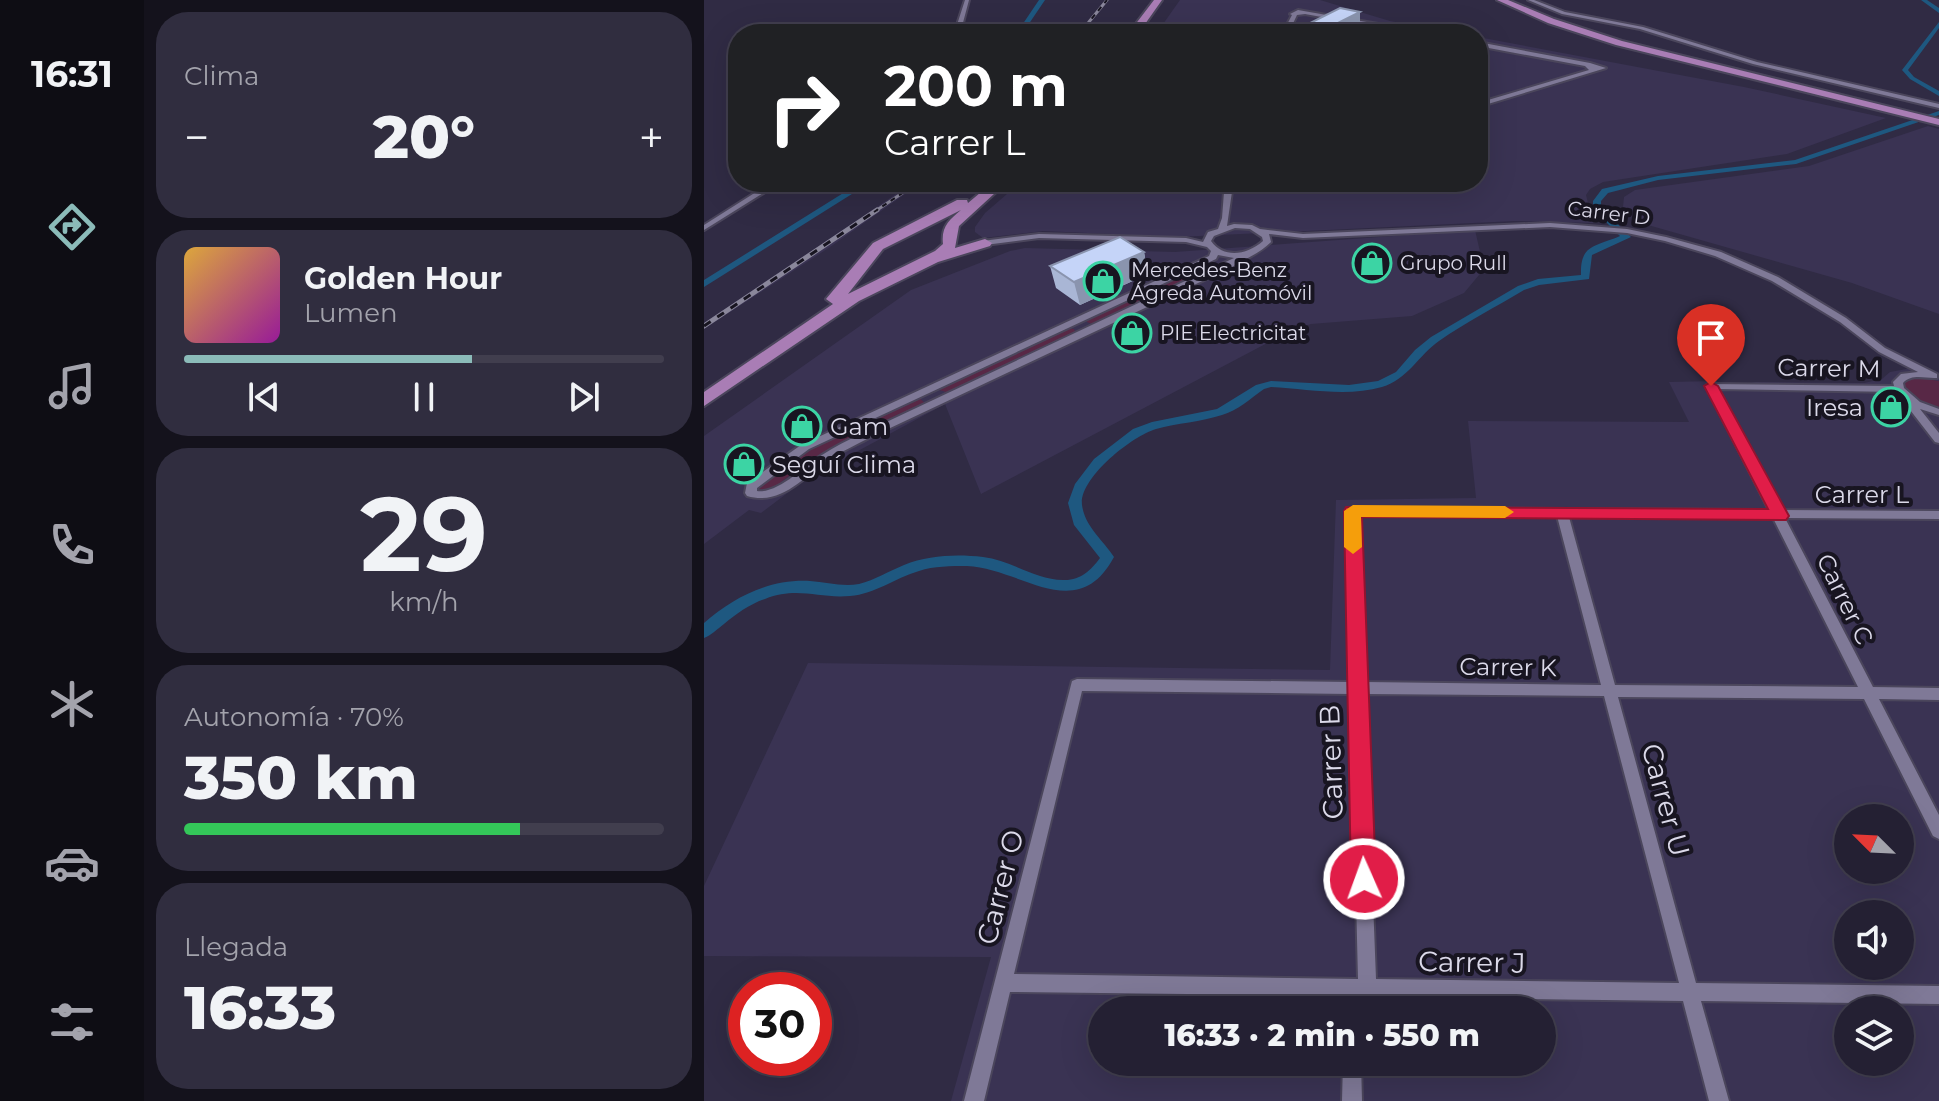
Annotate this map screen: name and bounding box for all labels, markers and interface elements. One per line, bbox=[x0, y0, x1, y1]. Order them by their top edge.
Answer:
text: 16:31 bbox=[31, 52, 113, 96]
text: 200 m bbox=[884, 52, 1068, 120]
icon: right bbox=[752, 56, 856, 160]
text: Clima bbox=[184, 60, 259, 92]
text: 20° bbox=[373, 100, 475, 173]
text: − bbox=[184, 110, 209, 164]
text: + bbox=[639, 110, 664, 164]
text: Carrer L bbox=[884, 120, 1025, 164]
street label: Carrer D bbox=[1566, 196, 1652, 230]
icon: directions bbox=[44, 199, 100, 255]
shop icon: Grupo Rull bbox=[1351, 242, 1393, 284]
place label: Grupo Rull bbox=[1400, 251, 1507, 275]
place label: Mercedes-Benz Ágreda Automóvil bbox=[1131, 258, 1312, 305]
text: Golden Hour bbox=[304, 260, 502, 297]
shop icon: Mercedes-Benz Ágreda Automóvil bbox=[1082, 260, 1124, 302]
text: Lumen bbox=[304, 297, 397, 329]
pin bbox=[1677, 304, 1745, 386]
shop icon: PIE Electricitat bbox=[1111, 312, 1153, 354]
icon: arrive bbox=[1689, 316, 1733, 360]
place label: PIE Electricitat bbox=[1160, 321, 1306, 345]
street label: Carrer M bbox=[1777, 353, 1881, 383]
icon: music bbox=[44, 358, 100, 414]
icon: previous bbox=[242, 375, 286, 419]
icon: pause bbox=[402, 375, 446, 419]
icon: next bbox=[562, 375, 606, 419]
shop icon: Iresa bbox=[1870, 386, 1912, 428]
place label: Iresa bbox=[1806, 393, 1863, 422]
shop icon: Gam bbox=[781, 405, 823, 447]
place label: Gam bbox=[830, 412, 888, 441]
shop icon: Seguí Clima bbox=[723, 443, 765, 485]
place label: Seguí Clima bbox=[772, 450, 916, 479]
text: 29 bbox=[360, 470, 488, 597]
street label: Carrer L bbox=[1815, 480, 1909, 509]
icon: phone bbox=[44, 517, 100, 573]
street label: Carrer C bbox=[1811, 549, 1879, 649]
text: km/h bbox=[389, 586, 459, 618]
street label: Carrer K bbox=[1459, 652, 1557, 682]
icon: climate bbox=[44, 676, 100, 732]
text: Autonomía · 70% bbox=[184, 701, 404, 733]
street label: Carrer B bbox=[1312, 704, 1350, 820]
street label: Carrer U bbox=[1635, 740, 1697, 860]
text: 350 km bbox=[184, 741, 418, 814]
north arrow bbox=[1834, 804, 1914, 884]
map controls bbox=[1834, 804, 1914, 1076]
street label: Carrer O bbox=[969, 826, 1031, 948]
icon: car bbox=[44, 835, 100, 891]
position arrow bbox=[1322, 837, 1406, 921]
button: sound bbox=[1834, 900, 1914, 980]
text: Llegada bbox=[184, 931, 288, 963]
street label: Carrer J bbox=[1418, 944, 1526, 980]
text: 16:33 bbox=[184, 971, 336, 1044]
speed limit sign: 30 bbox=[728, 972, 832, 1076]
icon: filters bbox=[44, 994, 100, 1050]
button: layers bbox=[1834, 996, 1914, 1076]
text: 16:33 · 2 min · 550 m bbox=[1164, 1017, 1480, 1054]

